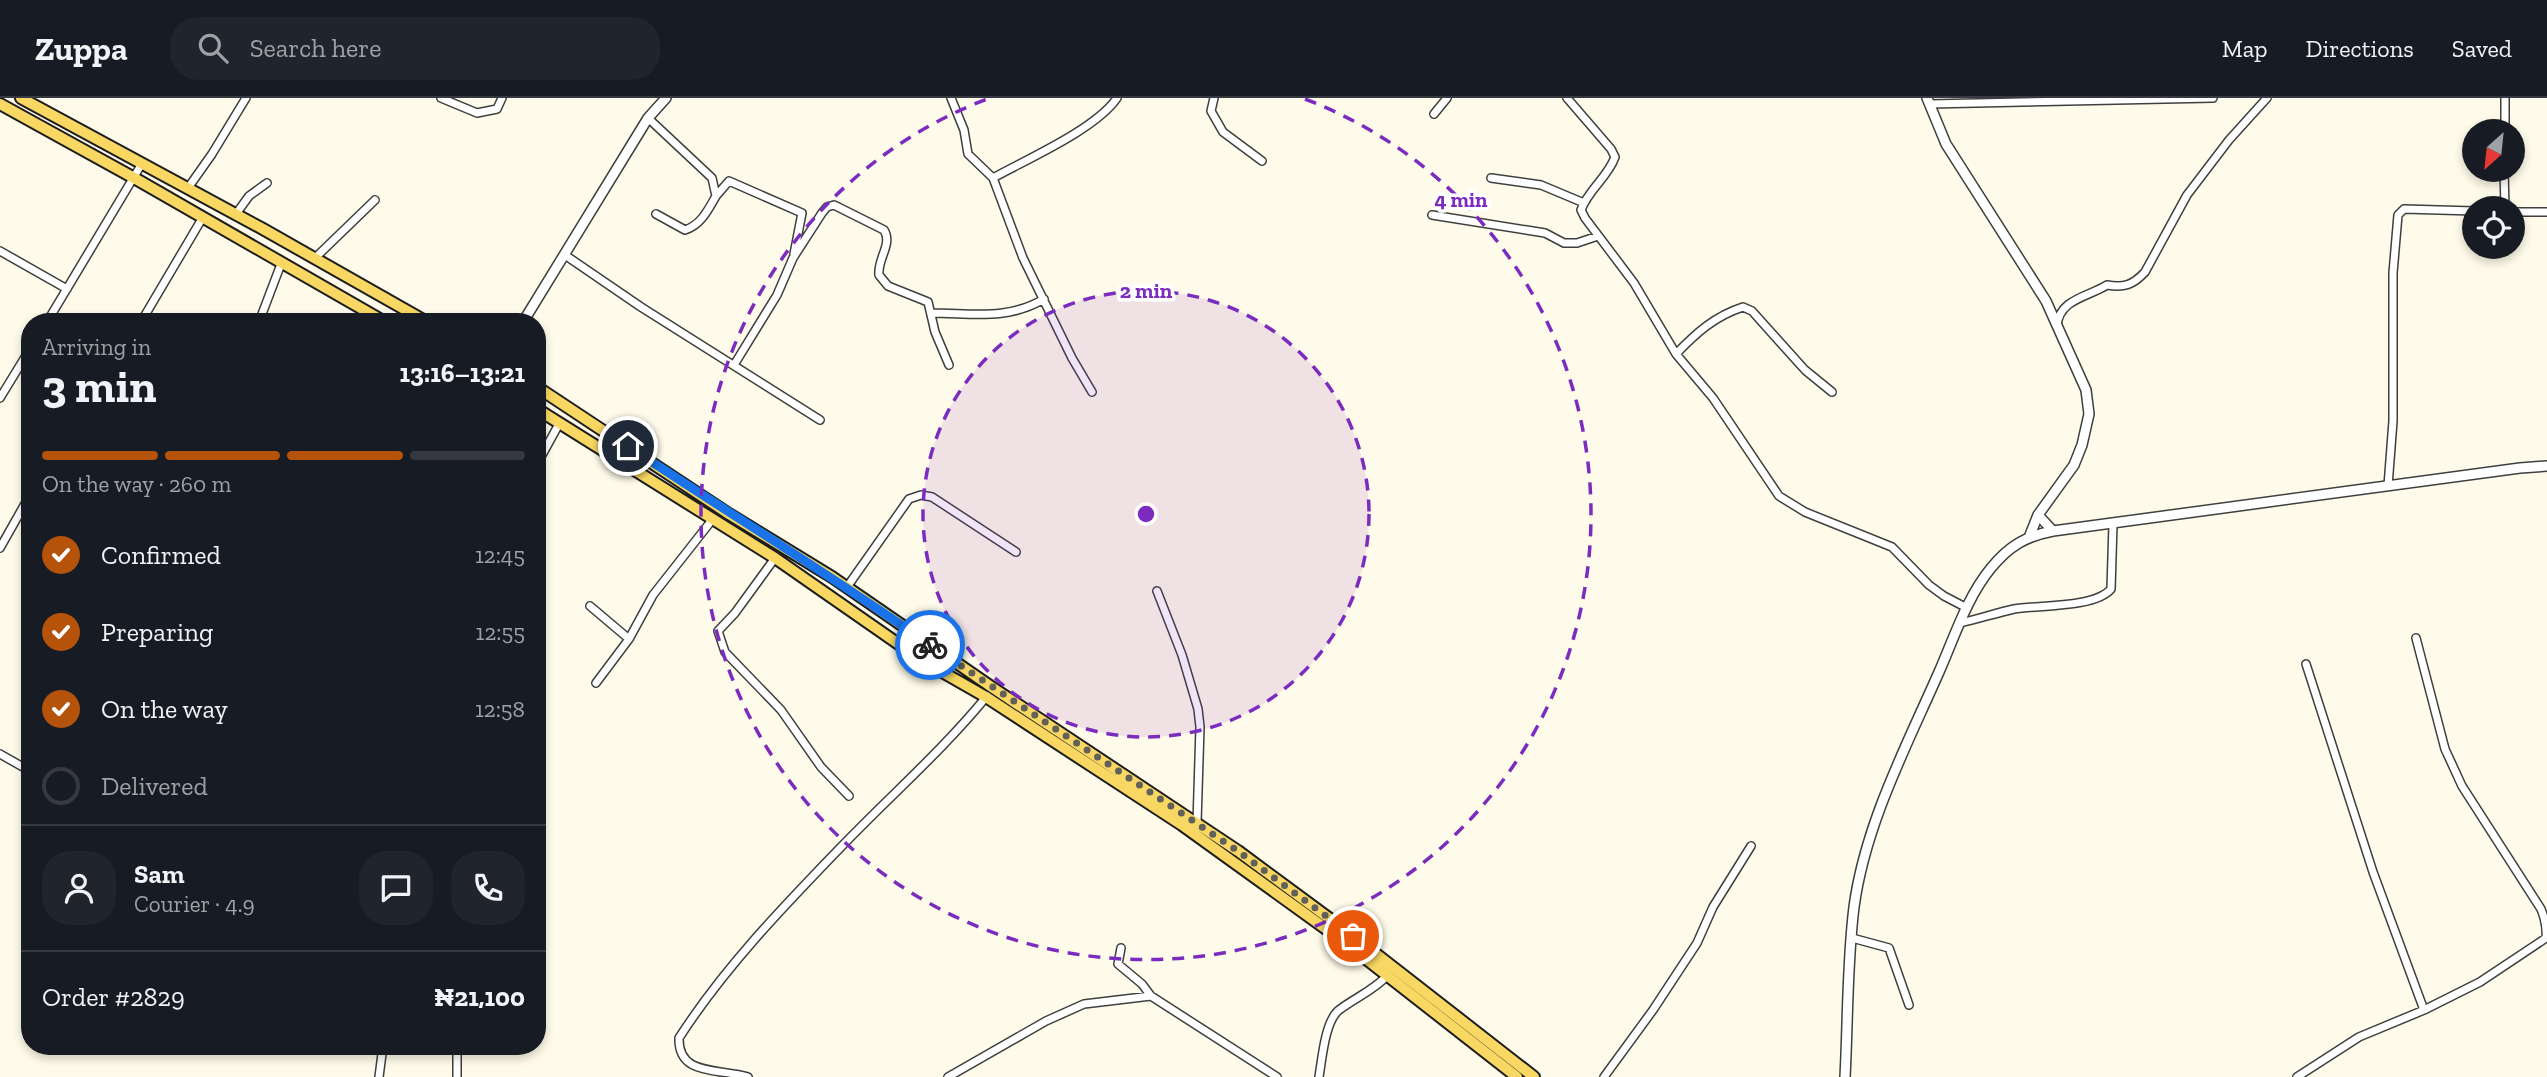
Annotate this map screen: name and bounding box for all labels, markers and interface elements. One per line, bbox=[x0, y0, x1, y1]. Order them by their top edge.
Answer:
search box bbox=[170, 17, 660, 80]
text: Zuppa bbox=[35, 29, 128, 68]
icon: search bbox=[194, 29, 232, 67]
text: Search here bbox=[250, 32, 381, 64]
text: Map bbox=[2222, 34, 2268, 63]
text: Directions bbox=[2306, 34, 2414, 63]
text: Saved bbox=[2452, 34, 2512, 63]
north arrow bbox=[2462, 119, 2525, 182]
map controls bbox=[2462, 119, 2525, 259]
text: 4 min bbox=[1434, 187, 1488, 212]
button: locate bbox=[2462, 196, 2525, 259]
text: 2 min bbox=[1120, 278, 1173, 303]
text: Arriving in bbox=[42, 333, 151, 361]
text: 13:16–13:21 bbox=[399, 357, 525, 389]
text: 3 min bbox=[42, 359, 156, 414]
pin bbox=[598, 416, 658, 476]
icon: home bbox=[609, 427, 647, 465]
text: On the way · 260 m bbox=[42, 470, 231, 498]
centre of rings bbox=[1134, 502, 1158, 526]
icon: check bbox=[42, 536, 80, 574]
text: Confirmed bbox=[101, 539, 221, 571]
text: 12:45 bbox=[475, 541, 525, 569]
courier bbox=[895, 610, 965, 680]
icon: check bbox=[42, 613, 80, 651]
text: Preparing bbox=[101, 616, 213, 648]
text: 12:55 bbox=[476, 618, 525, 646]
icon: bike bbox=[911, 626, 949, 664]
icon: check bbox=[42, 690, 80, 728]
text: On the way bbox=[101, 693, 228, 725]
text: 12:58 bbox=[475, 695, 525, 723]
text: Delivered bbox=[101, 770, 208, 802]
button: person bbox=[42, 851, 116, 925]
button: chat bbox=[359, 851, 433, 925]
button: phone bbox=[451, 851, 525, 925]
text: Sam bbox=[134, 858, 184, 890]
text: Courier · 4.9 bbox=[134, 890, 255, 918]
pin bbox=[1323, 906, 1383, 966]
icon: bag bbox=[1334, 917, 1372, 955]
text: Order #2829 bbox=[42, 981, 185, 1013]
text: ₦21,100 bbox=[434, 981, 525, 1013]

